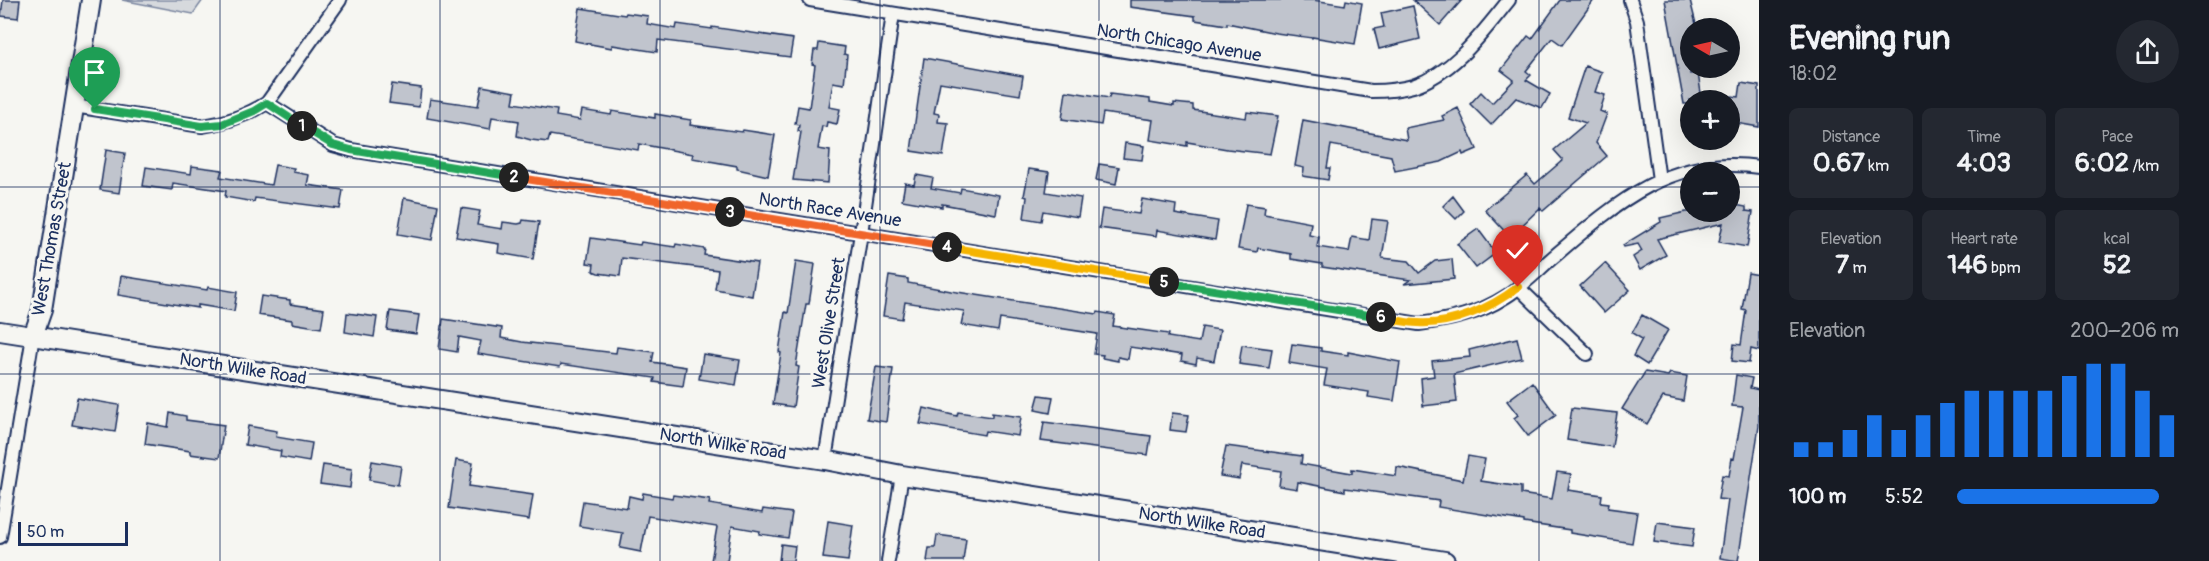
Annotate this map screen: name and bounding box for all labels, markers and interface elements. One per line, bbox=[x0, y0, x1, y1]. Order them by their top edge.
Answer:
north arrow bbox=[1680, 18, 1740, 78]
map controls bbox=[1680, 18, 1740, 222]
text: Evening run bbox=[1789, 18, 1950, 59]
street label: North Chicago Avenue bbox=[1095, 19, 1263, 67]
button: share bbox=[2116, 20, 2179, 83]
pin bbox=[69, 47, 120, 109]
icon: arrive bbox=[78, 56, 111, 89]
text: 18:02 bbox=[1789, 61, 1837, 86]
button: + bbox=[1680, 90, 1740, 150]
pin: 1 bbox=[287, 111, 317, 141]
text: 1 bbox=[299, 116, 305, 136]
text: Distance bbox=[1822, 127, 1880, 147]
text: Time bbox=[1967, 127, 2001, 147]
text: Pace bbox=[2101, 127, 2133, 147]
text: 0.67 bbox=[1813, 147, 1865, 179]
text: 4:03 bbox=[1957, 147, 2011, 179]
text: 6:02 bbox=[2075, 147, 2129, 179]
text: km bbox=[1865, 156, 1889, 176]
text: /km bbox=[2129, 156, 2159, 176]
street label: West Thomas Street bbox=[27, 159, 77, 318]
pin: 2 bbox=[499, 162, 529, 192]
button: − bbox=[1680, 162, 1740, 222]
text: 2 bbox=[510, 167, 518, 187]
street label: North Race Avenue bbox=[757, 187, 903, 233]
pin: 3 bbox=[715, 197, 745, 227]
text: 3 bbox=[726, 202, 734, 222]
pin bbox=[1492, 225, 1543, 287]
text: Elevation bbox=[1821, 229, 1881, 249]
text: Heart rate bbox=[1950, 229, 2018, 249]
text: kcal bbox=[2104, 229, 2130, 249]
pin: 4 bbox=[932, 232, 962, 262]
icon: check bbox=[1501, 234, 1534, 267]
text: 4 bbox=[942, 237, 952, 257]
text: 7 bbox=[1835, 249, 1849, 281]
text: 146 bbox=[1947, 249, 1988, 281]
text: 52 bbox=[2103, 249, 2131, 281]
street label: West Olive Street bbox=[807, 255, 851, 390]
text: m bbox=[1849, 258, 1867, 278]
text: bpm bbox=[1988, 258, 2021, 278]
pin: 5 bbox=[1149, 267, 1179, 297]
text: 5 bbox=[1160, 272, 1168, 292]
pin: 6 bbox=[1366, 302, 1396, 332]
text: 6 bbox=[1376, 307, 1386, 327]
text: Elevation bbox=[1789, 318, 1865, 343]
text: 200–206 m bbox=[2070, 318, 2179, 343]
street label: North Wilke Road bbox=[178, 348, 308, 390]
street label: North Wilke Road bbox=[658, 423, 788, 465]
text: 100 m bbox=[1789, 484, 1846, 509]
text: 5:52 bbox=[1885, 484, 1923, 509]
street label: North Wilke Road bbox=[1137, 502, 1267, 544]
scale bar bbox=[18, 519, 128, 546]
text: 50 m bbox=[27, 522, 64, 542]

